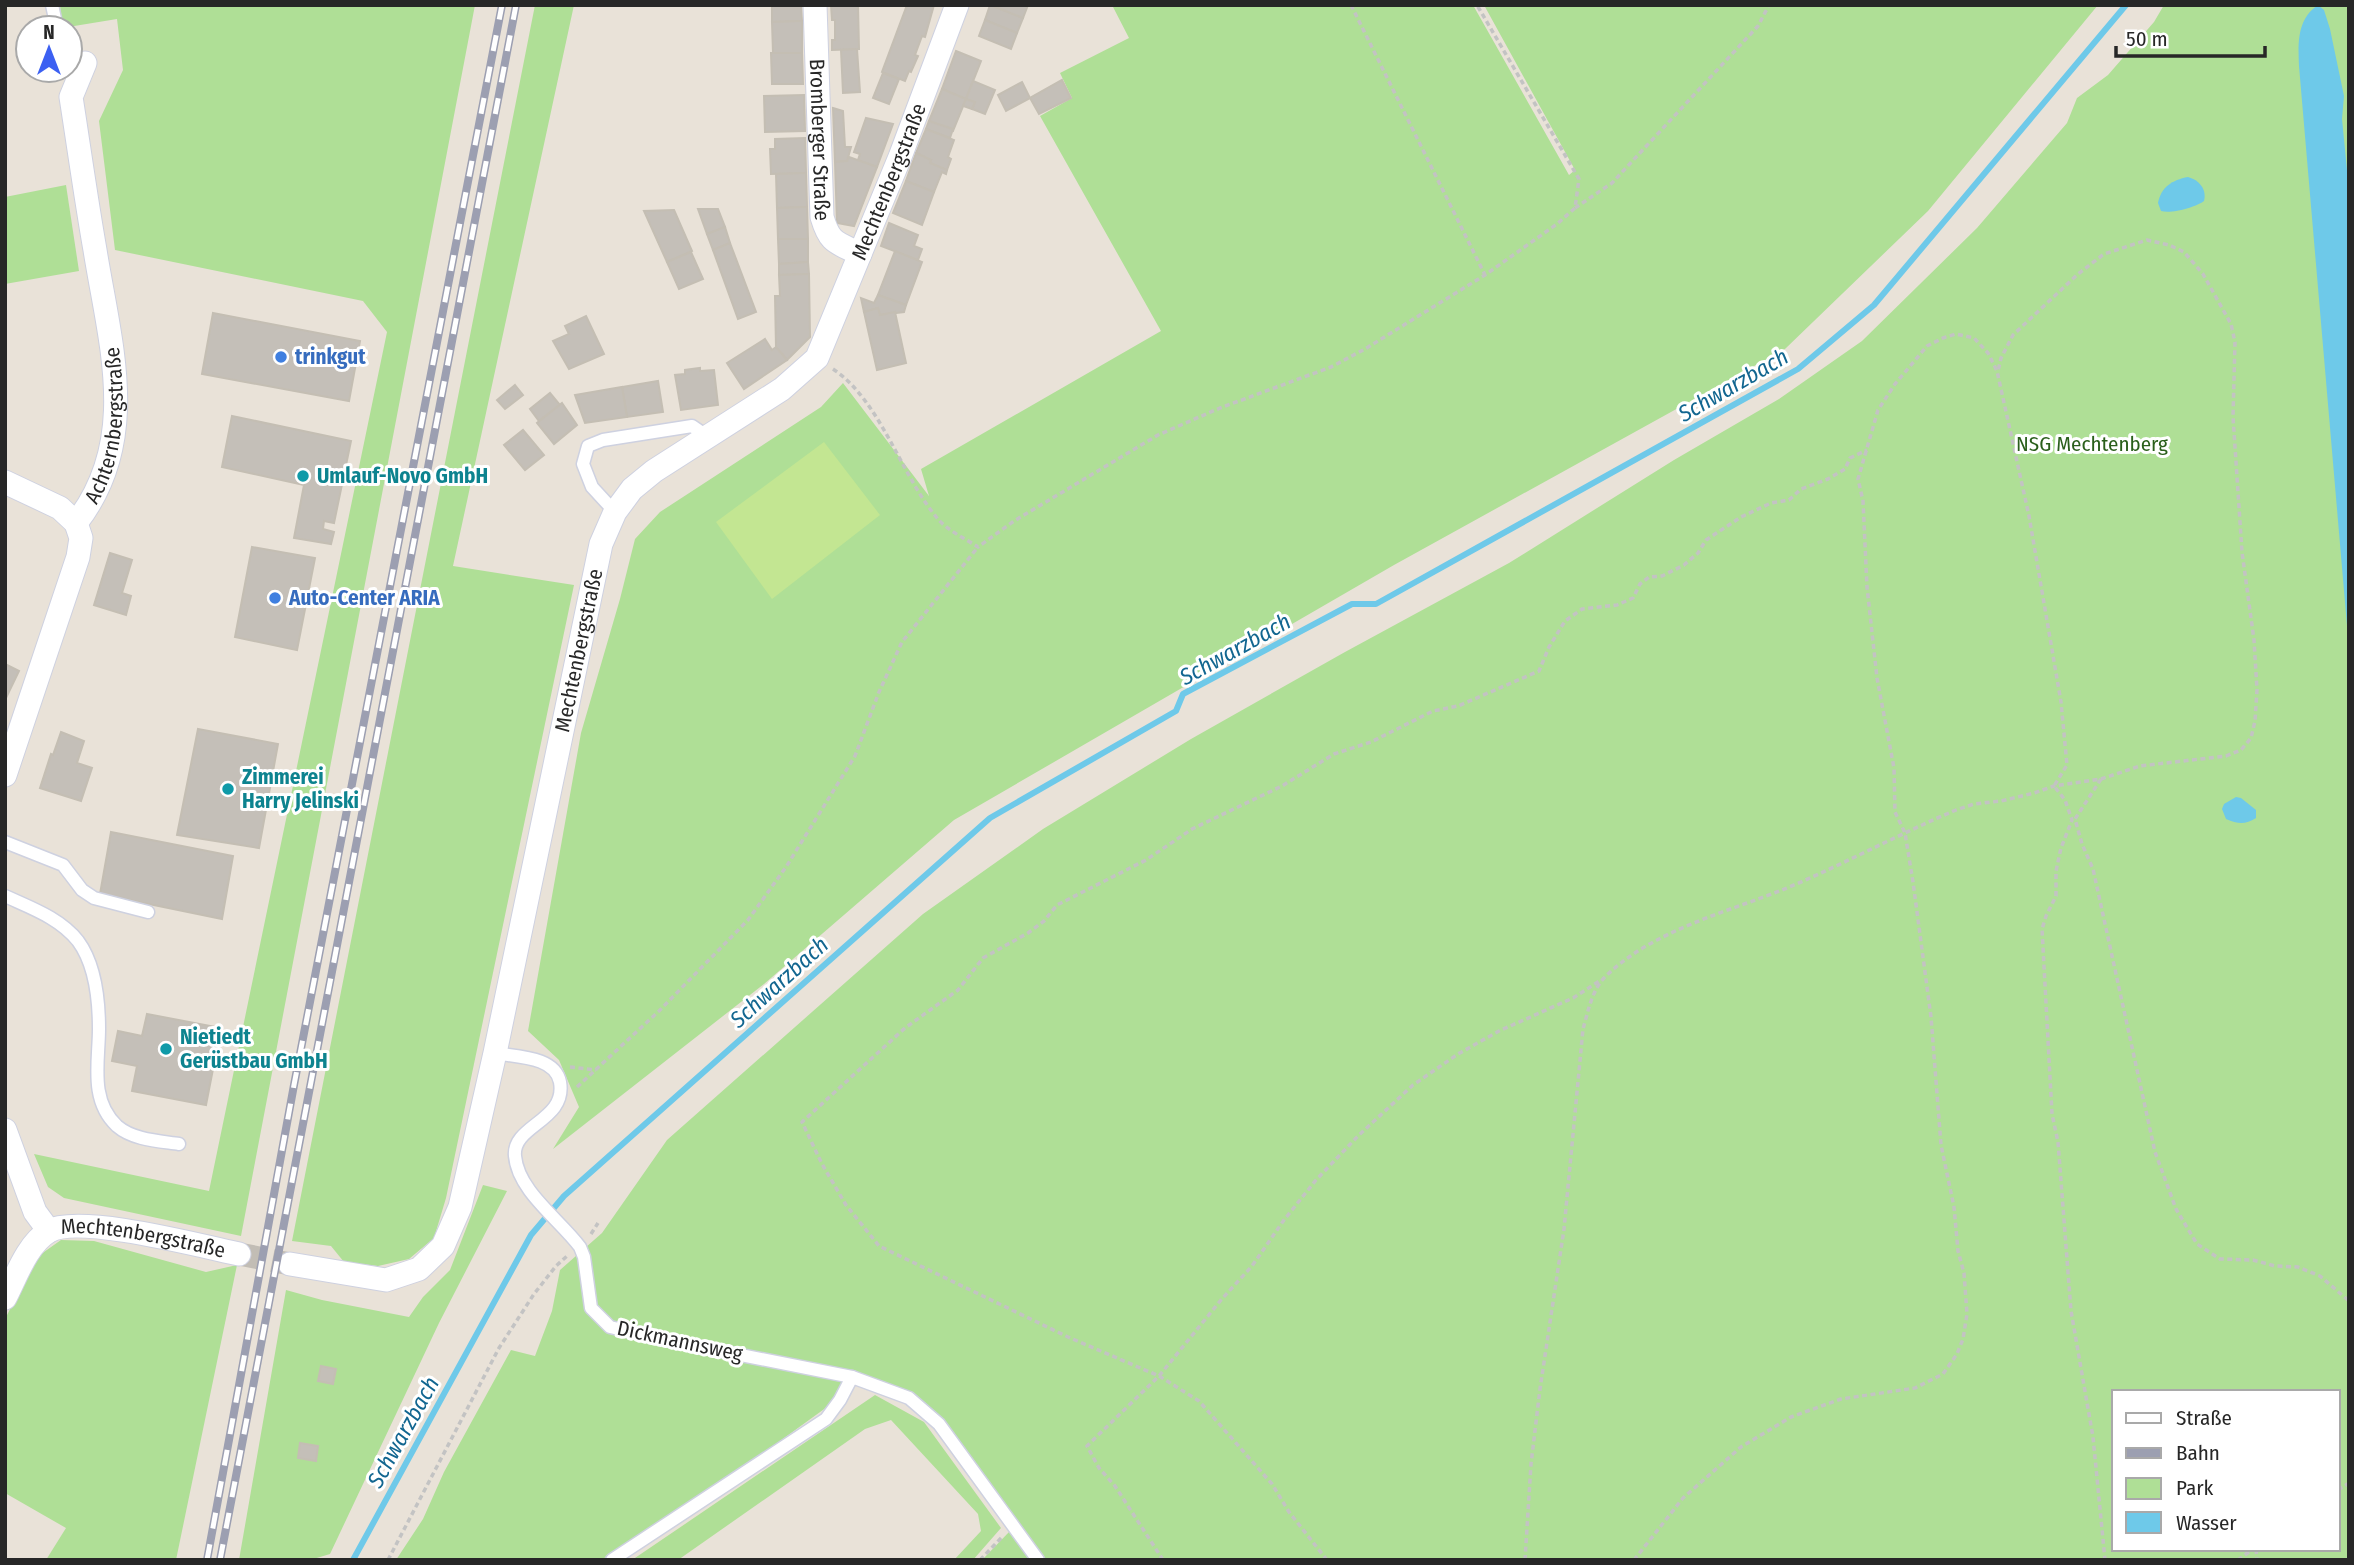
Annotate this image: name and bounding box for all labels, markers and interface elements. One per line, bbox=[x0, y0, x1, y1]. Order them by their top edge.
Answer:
north arrow bbox=[14, 14, 84, 84]
scale bar bbox=[2116, 14, 2265, 58]
text: N bbox=[43, 21, 55, 44]
text: 50 m bbox=[2126, 26, 2168, 52]
street label: Bromberger Straße bbox=[804, 58, 835, 221]
street label: Mechtenbergstraße bbox=[846, 100, 932, 264]
water label: Schwarzbach bbox=[1672, 342, 1793, 428]
place label: trinkgut bbox=[295, 344, 366, 370]
street label: Achternbergstraße bbox=[79, 346, 129, 508]
marker: trinkgut bbox=[273, 349, 289, 365]
park label: NSG Mechtenberg bbox=[2016, 431, 2168, 457]
place label: Umlauf-Novo GmbH bbox=[317, 463, 488, 489]
marker: Umlauf-Novo GmbH bbox=[295, 468, 311, 484]
street label: Mechtenbergstraße bbox=[549, 566, 608, 734]
place label: Auto-Center ARIA bbox=[288, 585, 440, 611]
marker: Auto-Center ARIA bbox=[267, 590, 283, 606]
water label: Schwarzbach bbox=[1174, 607, 1295, 691]
place label: Zimmerei Harry Jelinski bbox=[242, 764, 359, 814]
marker: Zimmerei Harry Jelinski bbox=[220, 781, 236, 797]
water label: Schwarzbach bbox=[723, 931, 834, 1034]
place label: Nietiedt Gerüstbau GmbH bbox=[180, 1024, 328, 1074]
marker: Nietiedt Gerüstbau GmbH bbox=[158, 1041, 174, 1057]
street label: Mechtenbergstraße bbox=[60, 1213, 228, 1264]
street label: Dickmannsweg bbox=[615, 1315, 745, 1367]
water label: Schwarzbach bbox=[361, 1372, 445, 1493]
legend bbox=[2112, 1390, 2340, 1551]
text: Straße bbox=[2176, 1405, 2232, 1431]
text: Bahn bbox=[2176, 1440, 2220, 1466]
text: Park bbox=[2176, 1475, 2214, 1501]
text: Wasser bbox=[2176, 1510, 2237, 1536]

